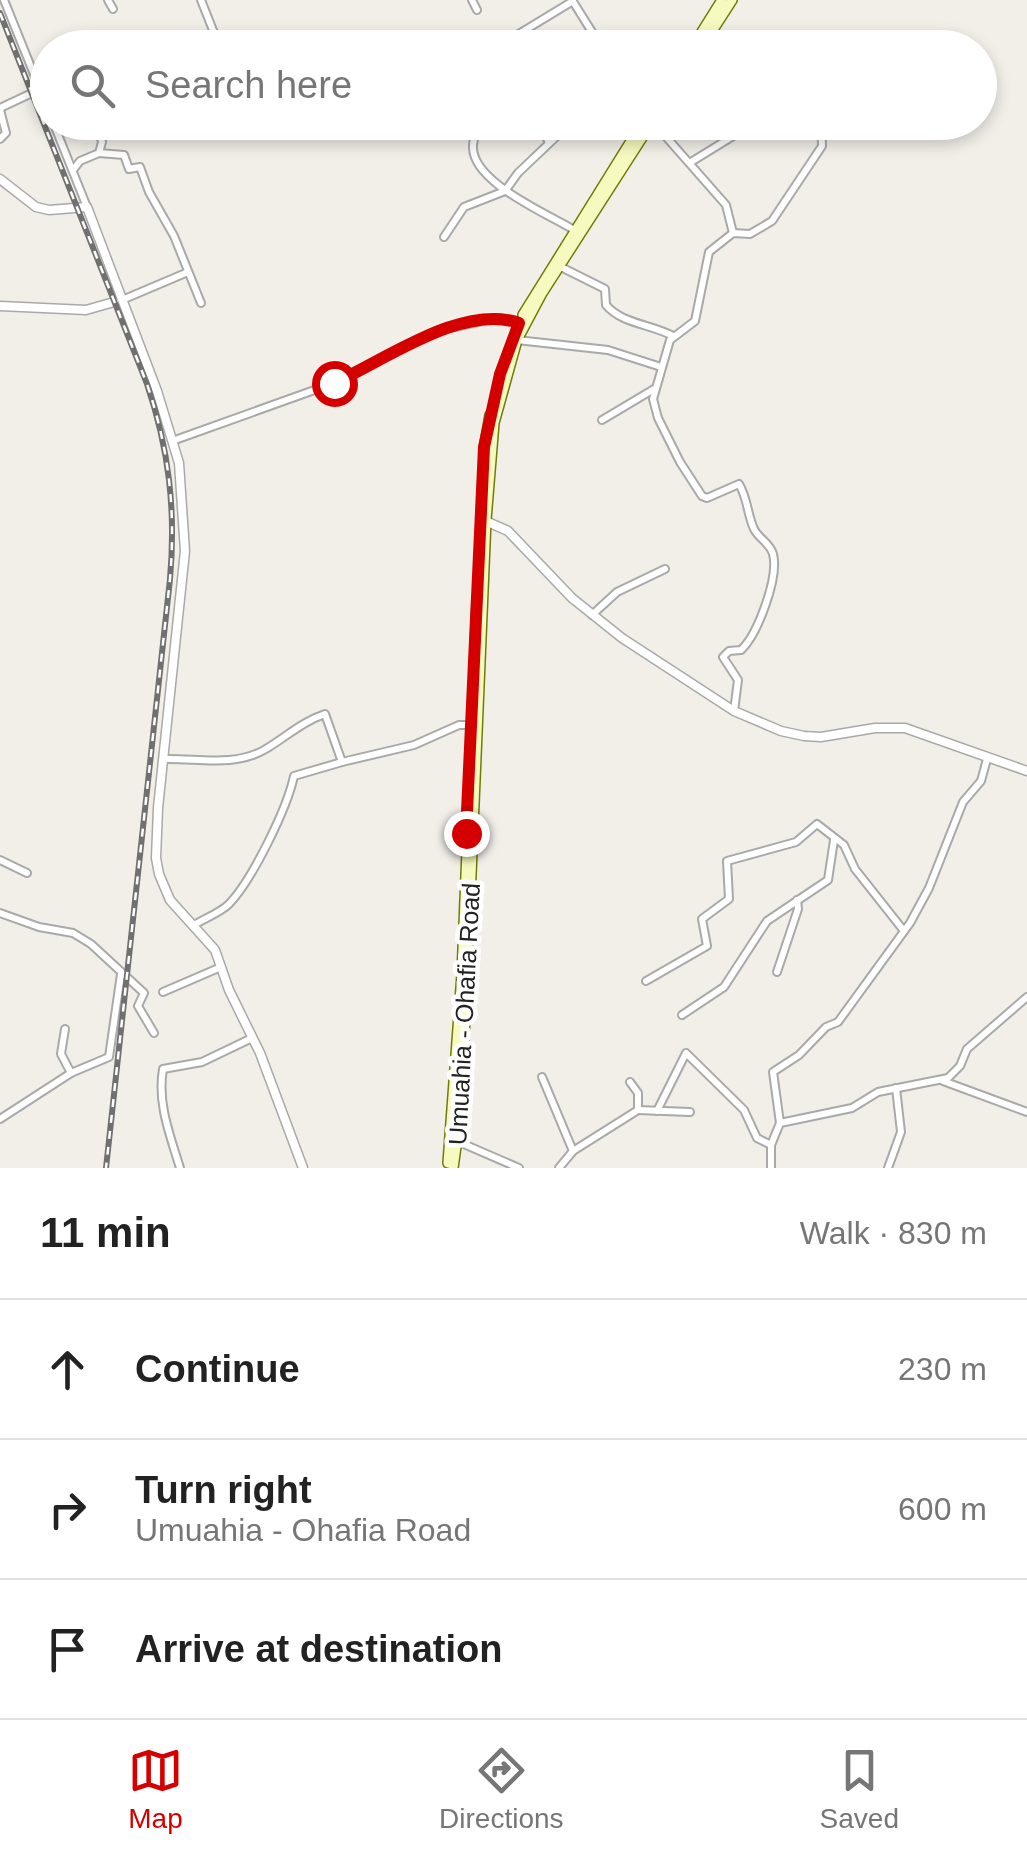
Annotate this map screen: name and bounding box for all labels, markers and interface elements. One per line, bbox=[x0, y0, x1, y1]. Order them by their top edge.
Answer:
search box bbox=[30, 30, 997, 140]
icon: search bbox=[65, 58, 120, 113]
text: Search here bbox=[145, 64, 352, 106]
route start bbox=[312, 361, 358, 407]
route end bbox=[444, 811, 490, 857]
street label: Umuahia - Ohafia Road bbox=[443, 882, 485, 1146]
text: 11 min bbox=[40, 1209, 171, 1256]
text: Walk · 830 m bbox=[800, 1215, 987, 1251]
icon: ahead bbox=[40, 1342, 95, 1397]
text: Continue bbox=[135, 1348, 300, 1390]
text: 230 m bbox=[898, 1351, 987, 1387]
text: Turn right bbox=[135, 1469, 312, 1511]
icon: right bbox=[40, 1482, 95, 1537]
text: 600 m bbox=[898, 1491, 987, 1527]
text: Umuahia - Ohafia Road bbox=[135, 1512, 471, 1548]
icon: arrive bbox=[40, 1622, 95, 1677]
text: Arrive at destination bbox=[135, 1628, 502, 1670]
tab: Map bbox=[128, 1743, 183, 1835]
tab: Directions bbox=[439, 1743, 564, 1835]
tab: Saved bbox=[820, 1743, 899, 1835]

